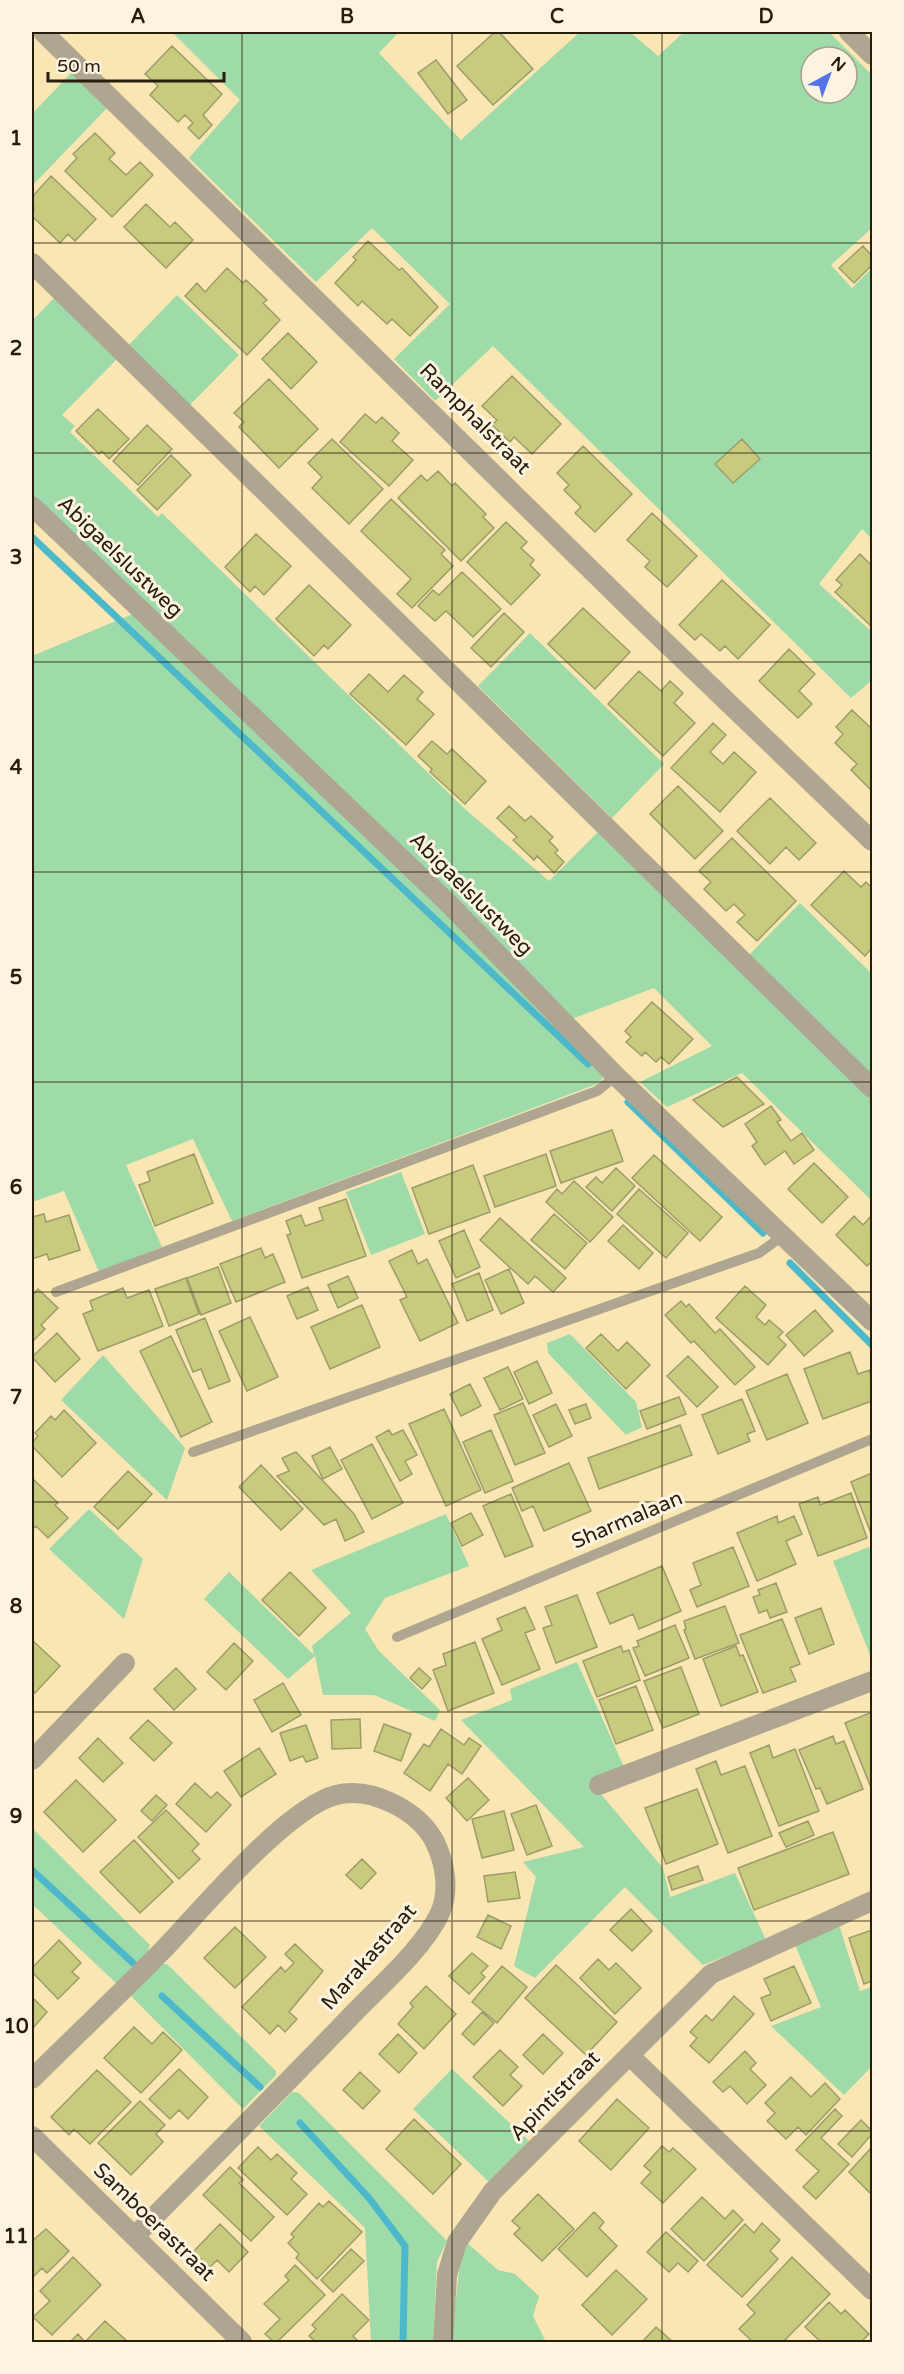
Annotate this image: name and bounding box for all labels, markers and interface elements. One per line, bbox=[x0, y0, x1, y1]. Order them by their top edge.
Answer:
text: A bbox=[131, 5, 146, 29]
text: B bbox=[340, 5, 354, 29]
text: C bbox=[550, 5, 564, 29]
text: D bbox=[758, 5, 774, 29]
scale bar bbox=[48, 45, 224, 83]
north arrow bbox=[799, 45, 859, 105]
text: N bbox=[827, 53, 850, 76]
text: 50 m bbox=[57, 55, 101, 77]
text: 1 bbox=[10, 127, 22, 151]
text: 2 bbox=[10, 337, 22, 361]
street label: Ramphalstraat bbox=[414, 358, 536, 480]
street label: Abigaelslustweg bbox=[52, 491, 188, 623]
text: 3 bbox=[10, 546, 22, 570]
text: 4 bbox=[10, 756, 23, 780]
street label: Abigaelslustweg bbox=[404, 827, 538, 961]
text: 5 bbox=[10, 966, 22, 990]
text: 6 bbox=[10, 1176, 22, 1200]
text: 7 bbox=[10, 1386, 22, 1410]
street label: Sharmalaan bbox=[568, 1485, 686, 1555]
text: 8 bbox=[10, 1595, 22, 1619]
text: 9 bbox=[10, 1805, 22, 1829]
street label: Marakastraat bbox=[316, 1899, 422, 2015]
text: 10 bbox=[3, 2015, 29, 2039]
street label: Apintistraat bbox=[505, 2046, 605, 2146]
street label: Samboerastraat bbox=[88, 2158, 220, 2286]
text: 11 bbox=[3, 2225, 29, 2249]

